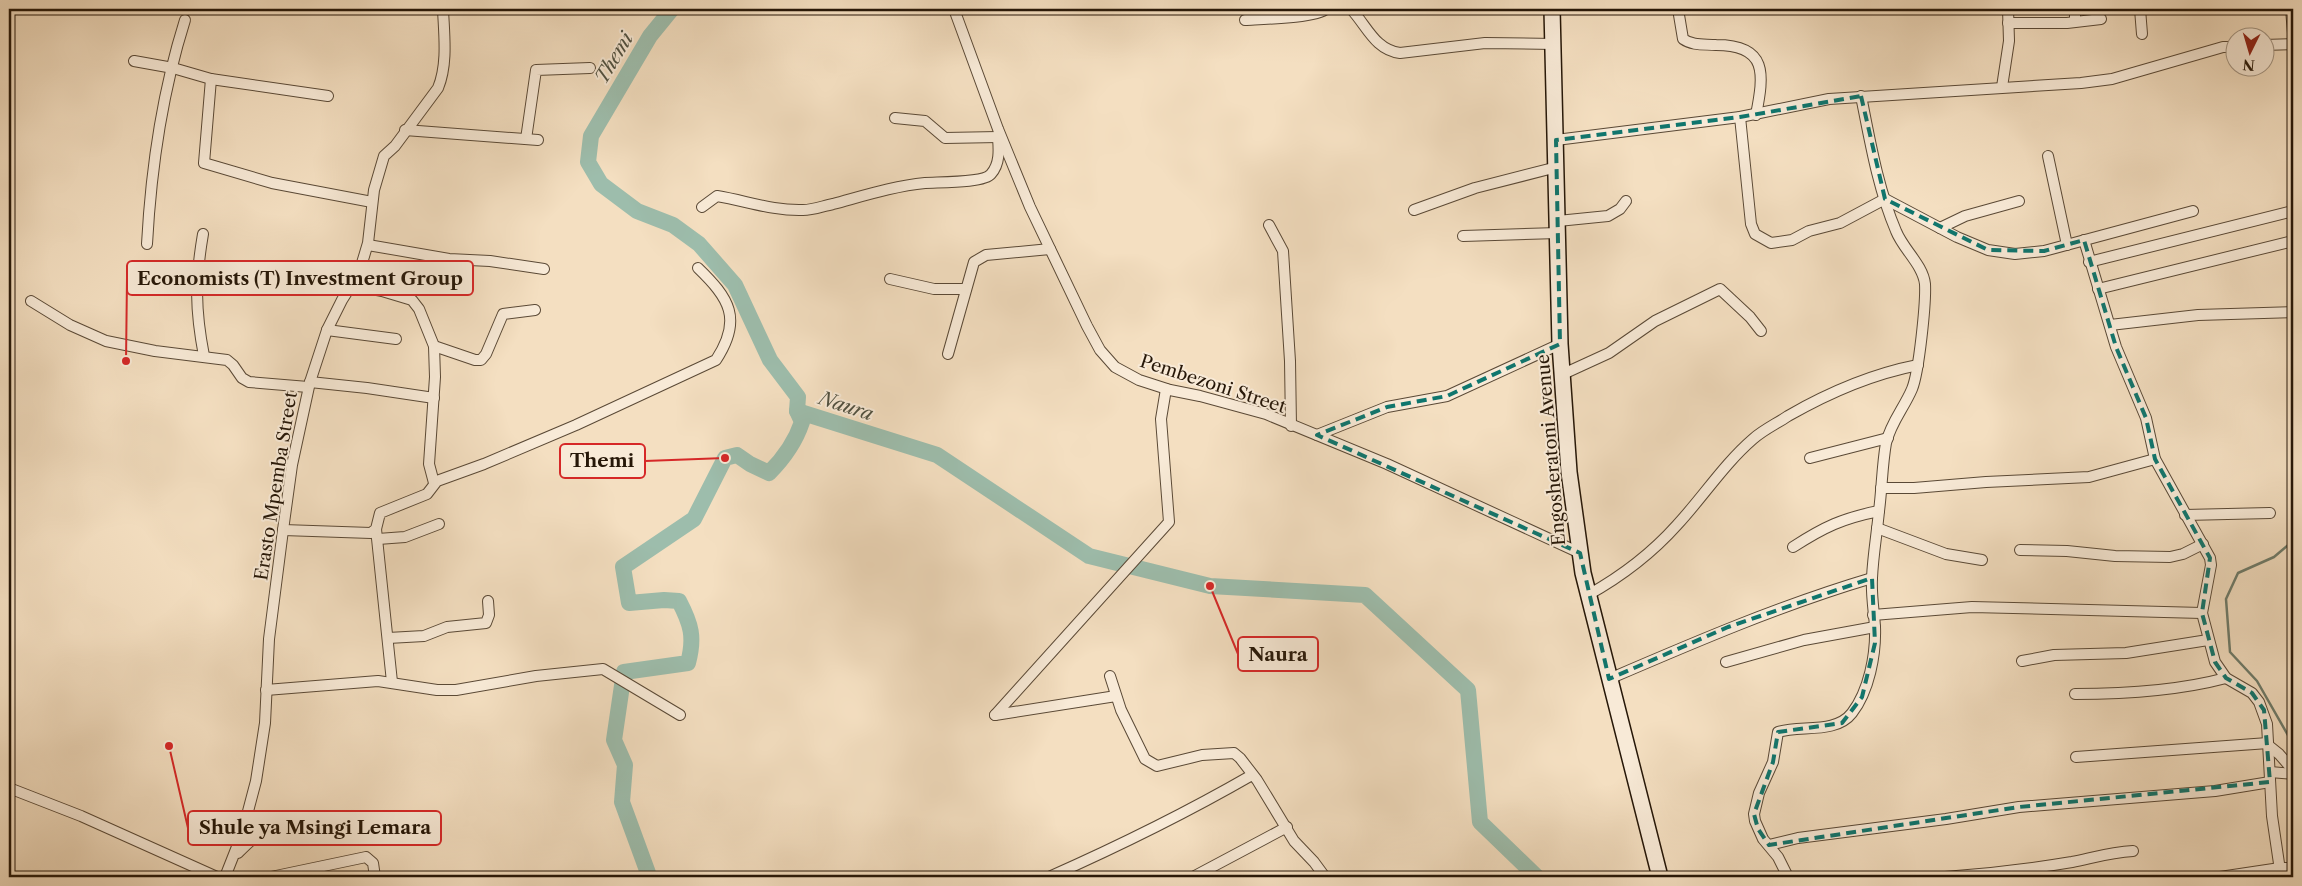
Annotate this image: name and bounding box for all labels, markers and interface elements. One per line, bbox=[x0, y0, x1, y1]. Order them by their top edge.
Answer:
water label: Themi bbox=[590, 28, 639, 88]
north arrow bbox=[2224, 28, 2274, 78]
text: N bbox=[2242, 55, 2256, 74]
callout: Economists (T) Investment Group bbox=[127, 261, 473, 295]
text: Economists (T) Investment Group bbox=[137, 267, 463, 290]
street label: Pembezoni Street bbox=[1137, 350, 1289, 418]
street label: Engosheratoni Avenue bbox=[1532, 353, 1570, 547]
water label: Naura bbox=[814, 386, 877, 426]
street label: Erasto Mpemba Street bbox=[250, 389, 302, 582]
callout: Themi bbox=[560, 444, 645, 478]
text: Themi bbox=[570, 449, 635, 472]
callout: Naura bbox=[1238, 637, 1318, 671]
text: Naura bbox=[1248, 643, 1309, 666]
callout: Shule ya Msingi Lemara bbox=[188, 811, 441, 845]
text: Shule ya Msingi Lemara bbox=[199, 816, 432, 839]

